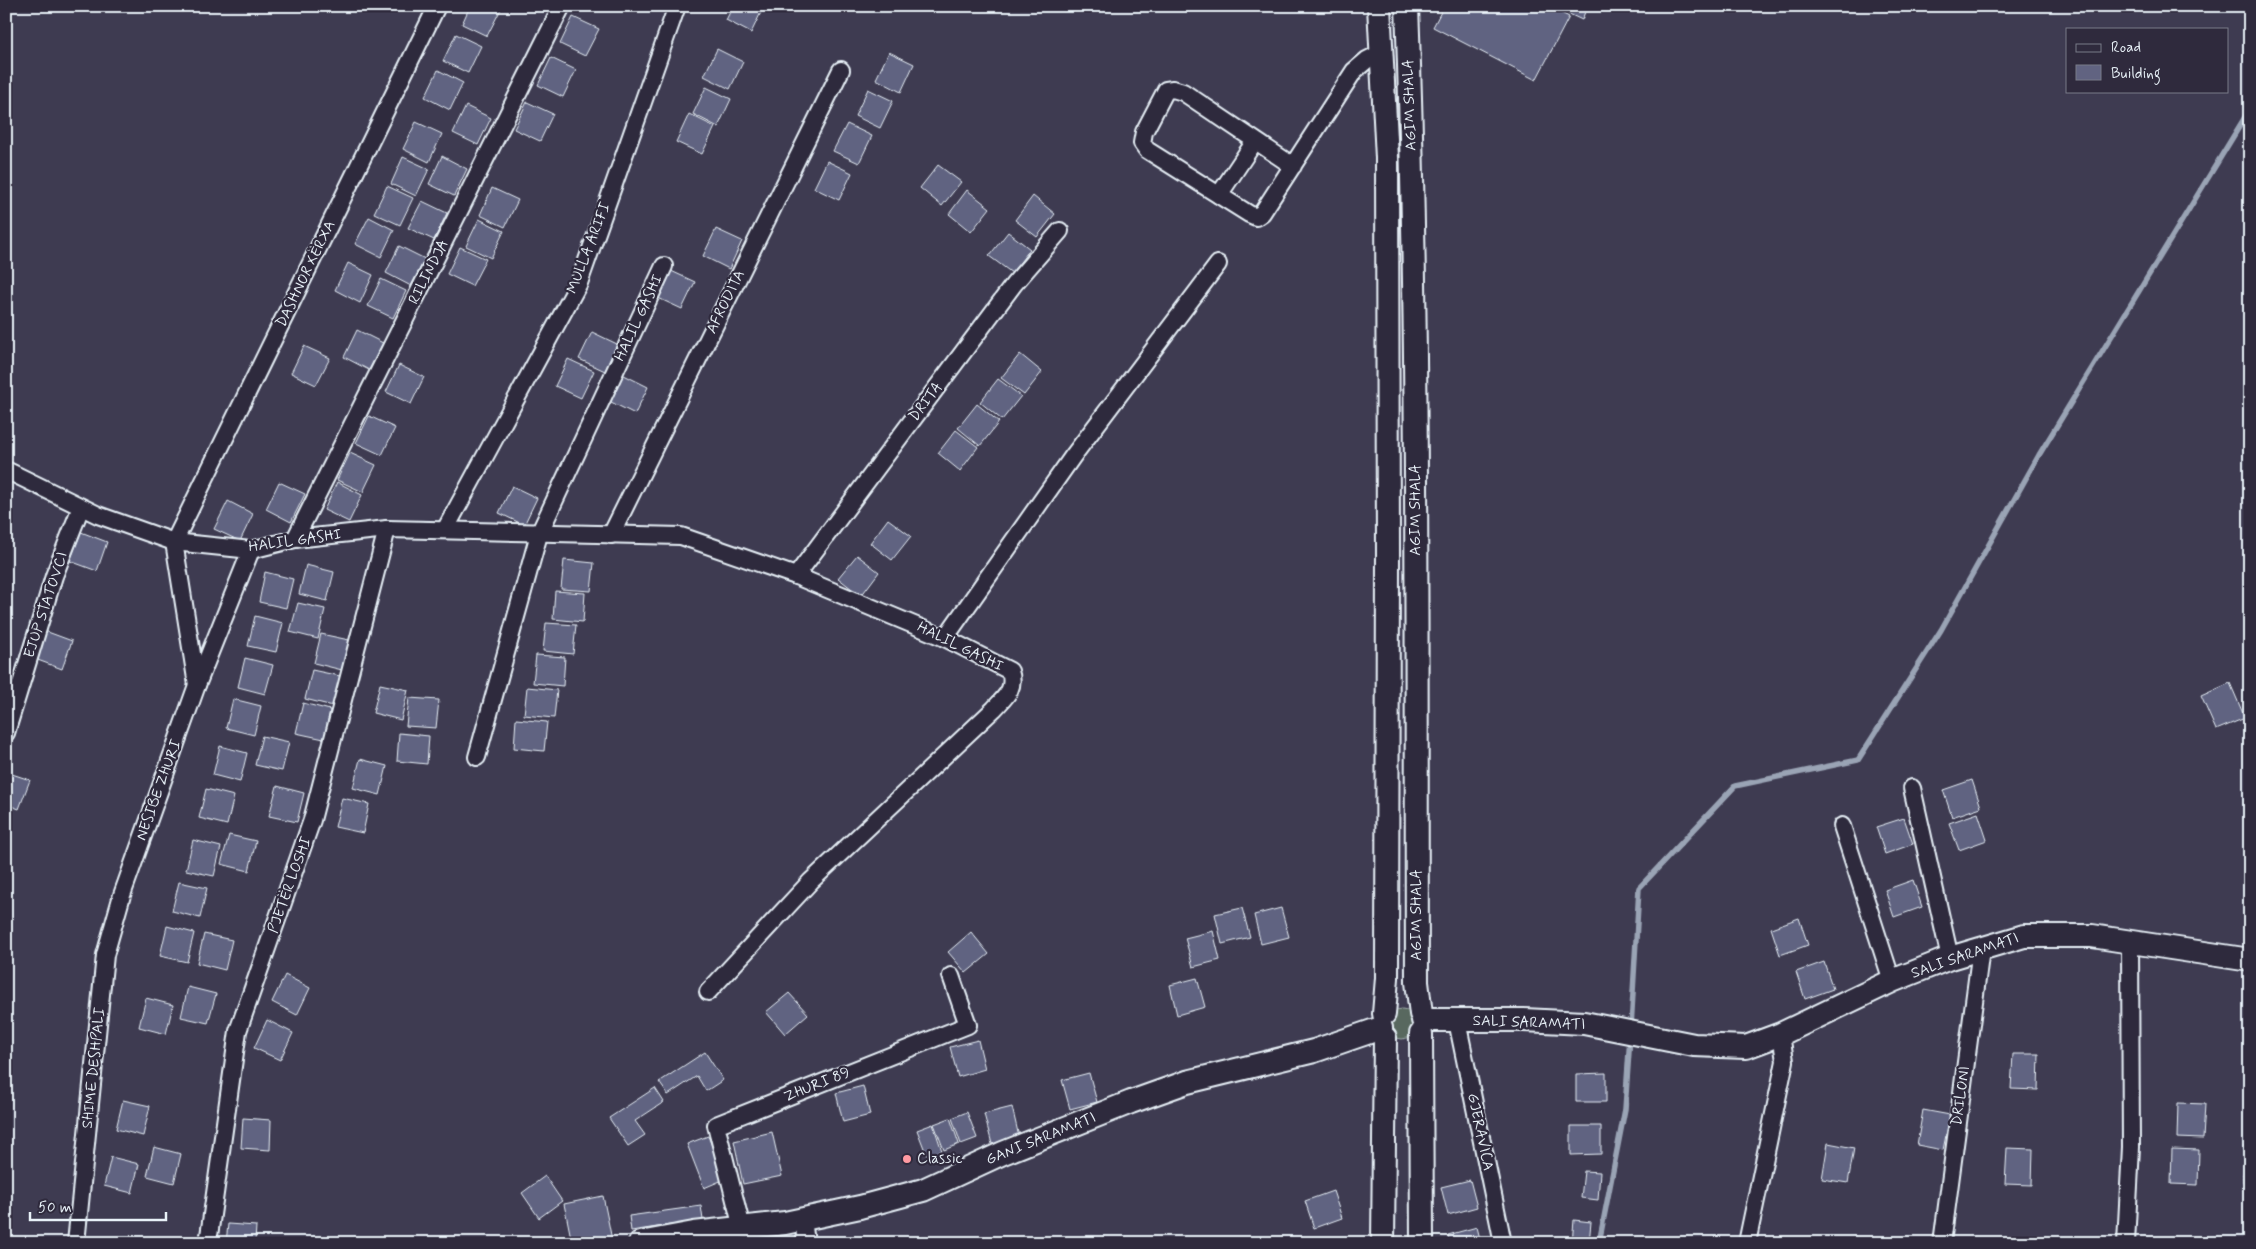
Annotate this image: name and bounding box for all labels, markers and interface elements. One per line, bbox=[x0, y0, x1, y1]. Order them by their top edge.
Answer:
legend bbox=[2066, 28, 2228, 92]
text: Road bbox=[2111, 38, 2141, 58]
street label: AGIM SHALA bbox=[1398, 59, 1422, 151]
text: Building bbox=[2111, 64, 2161, 85]
street label: MULLA ARIFI bbox=[562, 199, 616, 297]
street label: DASHNOR XËRXA bbox=[271, 217, 341, 331]
street label: RILINDJA bbox=[404, 236, 454, 308]
street label: AFRODITA bbox=[702, 267, 750, 337]
street label: HALIL GASHI bbox=[610, 271, 668, 365]
street label: DRITA bbox=[905, 378, 947, 426]
street label: AGIM SHALA bbox=[1406, 464, 1426, 556]
street label: HALIL GASHI bbox=[247, 525, 343, 557]
street label: EJUP STATOVCI bbox=[19, 549, 73, 661]
street label: HALIL GASHI bbox=[914, 617, 1007, 677]
street label: NESIBE ZHURI bbox=[131, 736, 187, 843]
street label: PJETËR LOSHI bbox=[263, 834, 317, 936]
street label: AGIM SHALA bbox=[1407, 869, 1427, 961]
street label: SALI SARAMATI bbox=[1908, 928, 2022, 984]
street label: SHIME DESHPALI bbox=[78, 1006, 110, 1130]
street label: SALI SARAMATI bbox=[1472, 1011, 1586, 1035]
street label: ZHURI 89 bbox=[781, 1063, 853, 1107]
street label: DRILONI bbox=[1947, 1065, 1975, 1127]
street label: GJERAVICA bbox=[1462, 1091, 1498, 1173]
street label: GANI SARAMATI bbox=[983, 1108, 1099, 1170]
place label: Classic bbox=[917, 1149, 962, 1169]
marker: Classic bbox=[901, 1153, 913, 1165]
scale bar bbox=[30, 1189, 166, 1221]
text: 50 m bbox=[38, 1198, 72, 1218]

